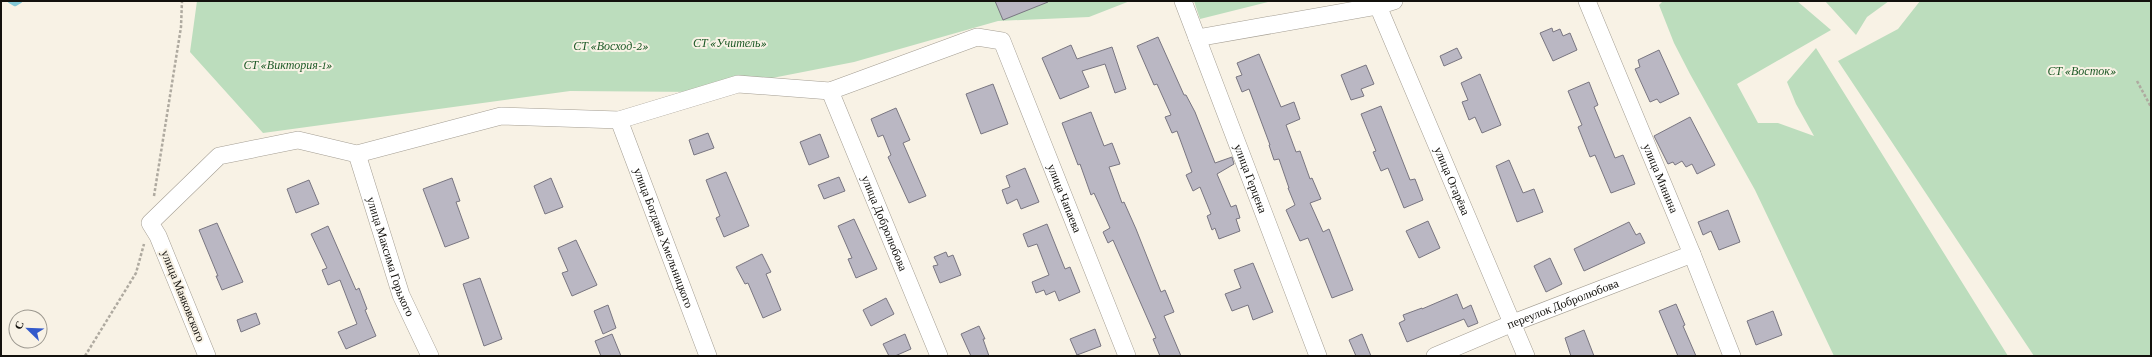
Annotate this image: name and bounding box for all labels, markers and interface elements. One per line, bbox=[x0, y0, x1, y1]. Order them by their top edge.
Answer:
park label: СТ «Учитель» bbox=[693, 36, 767, 50]
park label: СТ «Восход-2» bbox=[573, 39, 649, 53]
park label: СТ «Виктория-1» bbox=[243, 58, 333, 72]
park label: СТ «Восток» bbox=[2048, 64, 2116, 78]
street label: улица Герцена bbox=[1231, 142, 1270, 216]
street label: улица Минина bbox=[1640, 142, 1681, 216]
street label: улица Огарёва bbox=[1431, 145, 1473, 218]
street label: улица Чапаева bbox=[1044, 162, 1085, 235]
street label: улица Богдана Хмельницкого bbox=[631, 166, 696, 310]
street label: улица Добролюбова bbox=[859, 173, 911, 274]
street label: улица Максима Горького bbox=[364, 195, 417, 319]
street label: улица Маяковского bbox=[158, 248, 208, 344]
street label: переулок Добролюбова bbox=[1505, 276, 1621, 332]
north arrow bbox=[8, 309, 48, 349]
text: С bbox=[12, 319, 26, 331]

